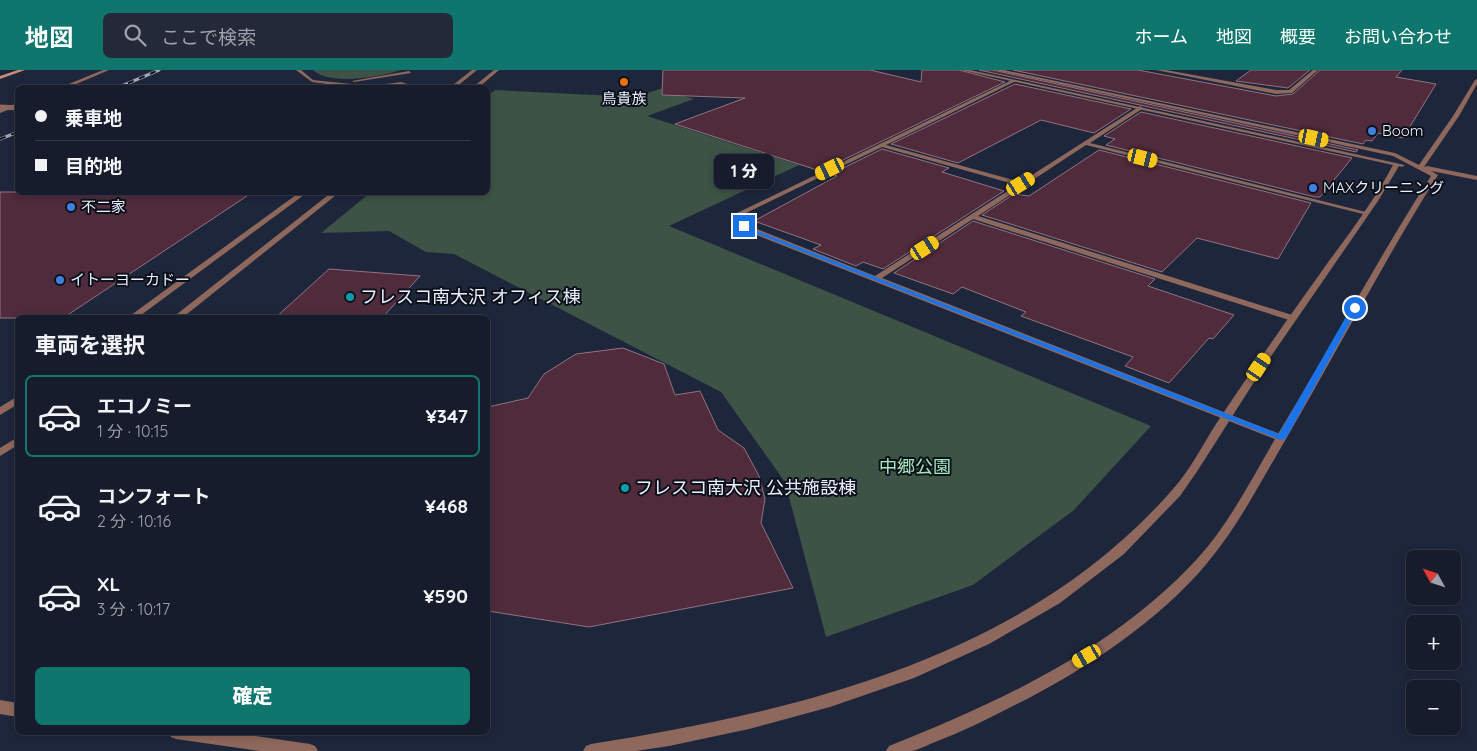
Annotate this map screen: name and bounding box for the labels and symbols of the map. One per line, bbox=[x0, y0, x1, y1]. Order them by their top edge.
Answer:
marker: 鳥貴族 bbox=[618, 76, 630, 88]
place label: 鳥貴族 bbox=[601, 89, 647, 108]
place label: Boom bbox=[1382, 121, 1424, 140]
marker: Boom bbox=[1366, 125, 1378, 137]
car bbox=[1297, 128, 1330, 148]
car bbox=[1126, 147, 1159, 169]
callout: 1 分 bbox=[714, 154, 774, 188]
car bbox=[813, 156, 846, 182]
car bbox=[1004, 170, 1037, 198]
place label: MAXクリーニング bbox=[1323, 178, 1444, 197]
marker: MAXクリーニング bbox=[1307, 182, 1319, 194]
place label: 不二家 bbox=[81, 197, 126, 216]
marker: 不二家 bbox=[65, 201, 77, 213]
route end bbox=[733, 215, 755, 237]
car bbox=[908, 234, 941, 262]
place label: イトーヨーカドー bbox=[70, 270, 190, 289]
marker: イトーヨーカドー bbox=[54, 274, 66, 286]
place label: フレスコ南大沢 オフィス棟 bbox=[360, 285, 581, 308]
marker: フレスコ南大沢 オフィス棟 bbox=[344, 291, 356, 303]
route start bbox=[1344, 297, 1366, 319]
car bbox=[1244, 350, 1273, 384]
park label: 中郷公園 bbox=[879, 455, 951, 478]
place label: フレスコ南大沢 公共施設棟 bbox=[635, 476, 856, 499]
marker: フレスコ南大沢 公共施設棟 bbox=[619, 482, 631, 494]
north arrow bbox=[1406, 550, 1461, 605]
car bbox=[1070, 642, 1103, 670]

